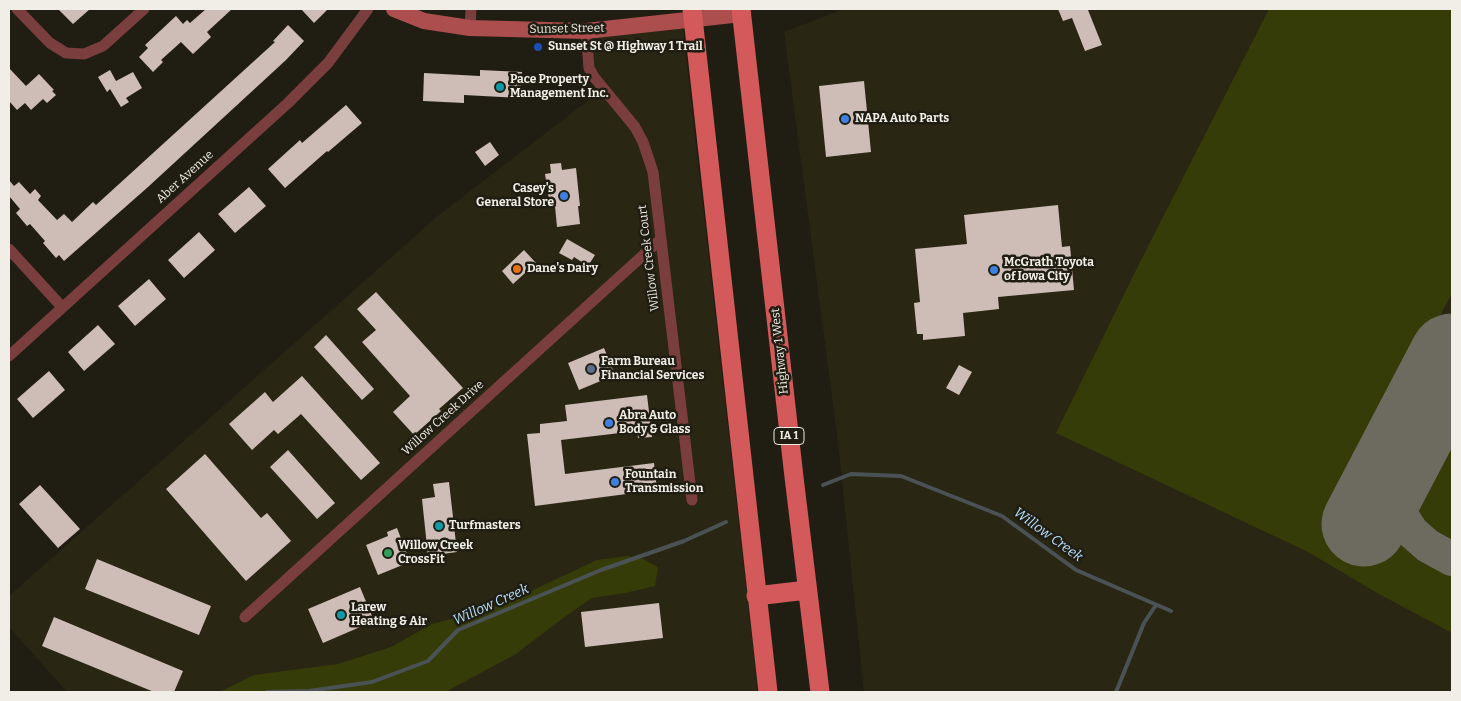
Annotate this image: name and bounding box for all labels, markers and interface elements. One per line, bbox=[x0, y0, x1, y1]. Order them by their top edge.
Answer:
street label: Sunset Street bbox=[529, 21, 605, 37]
place label: Sunset St @ Highway 1 Trail bbox=[548, 40, 703, 54]
marker: Sunset St @ Highway 1 Trail bbox=[532, 41, 544, 53]
place label: Pace Property Management Inc. bbox=[510, 73, 609, 101]
marker: Pace Property Management Inc. bbox=[494, 81, 506, 93]
place label: NAPA Auto Parts bbox=[855, 112, 949, 126]
marker: NAPA Auto Parts bbox=[839, 113, 851, 125]
street label: Aber Avenue bbox=[154, 148, 216, 206]
place label: Casey's General Store bbox=[476, 182, 554, 210]
marker: Casey's General Store bbox=[558, 190, 570, 202]
street label: Willow Creek Court bbox=[635, 204, 663, 312]
place label: McGrath Toyota of Iowa City bbox=[1004, 256, 1094, 284]
place label: Dane's Dairy bbox=[527, 262, 598, 276]
marker: Dane's Dairy bbox=[511, 263, 523, 275]
marker: McGrath Toyota of Iowa City bbox=[988, 264, 1000, 276]
street label: Highway 1 West bbox=[768, 307, 792, 395]
place label: Farm Bureau Financial Services bbox=[601, 355, 704, 383]
marker: Farm Bureau Financial Services bbox=[585, 363, 597, 375]
street label: Willow Creek Drive bbox=[399, 377, 487, 459]
place label: Abra Auto Body & Glass bbox=[619, 409, 690, 437]
marker: Abra Auto Body & Glass bbox=[603, 417, 615, 429]
road number: IA 1 bbox=[774, 428, 804, 444]
place label: Fountain Transmission bbox=[625, 468, 703, 496]
marker: Fountain Transmission bbox=[609, 476, 621, 488]
water label: Willow Creek bbox=[1010, 504, 1086, 566]
place label: Turfmasters bbox=[449, 519, 521, 533]
marker: Turfmasters bbox=[433, 520, 445, 532]
place label: Willow Creek CrossFit bbox=[398, 539, 473, 567]
marker: Willow Creek CrossFit bbox=[382, 547, 394, 559]
water label: Willow Creek bbox=[450, 581, 532, 629]
place label: Larew Heating & Air bbox=[351, 601, 427, 629]
marker: Larew Heating & Air bbox=[335, 609, 347, 621]

